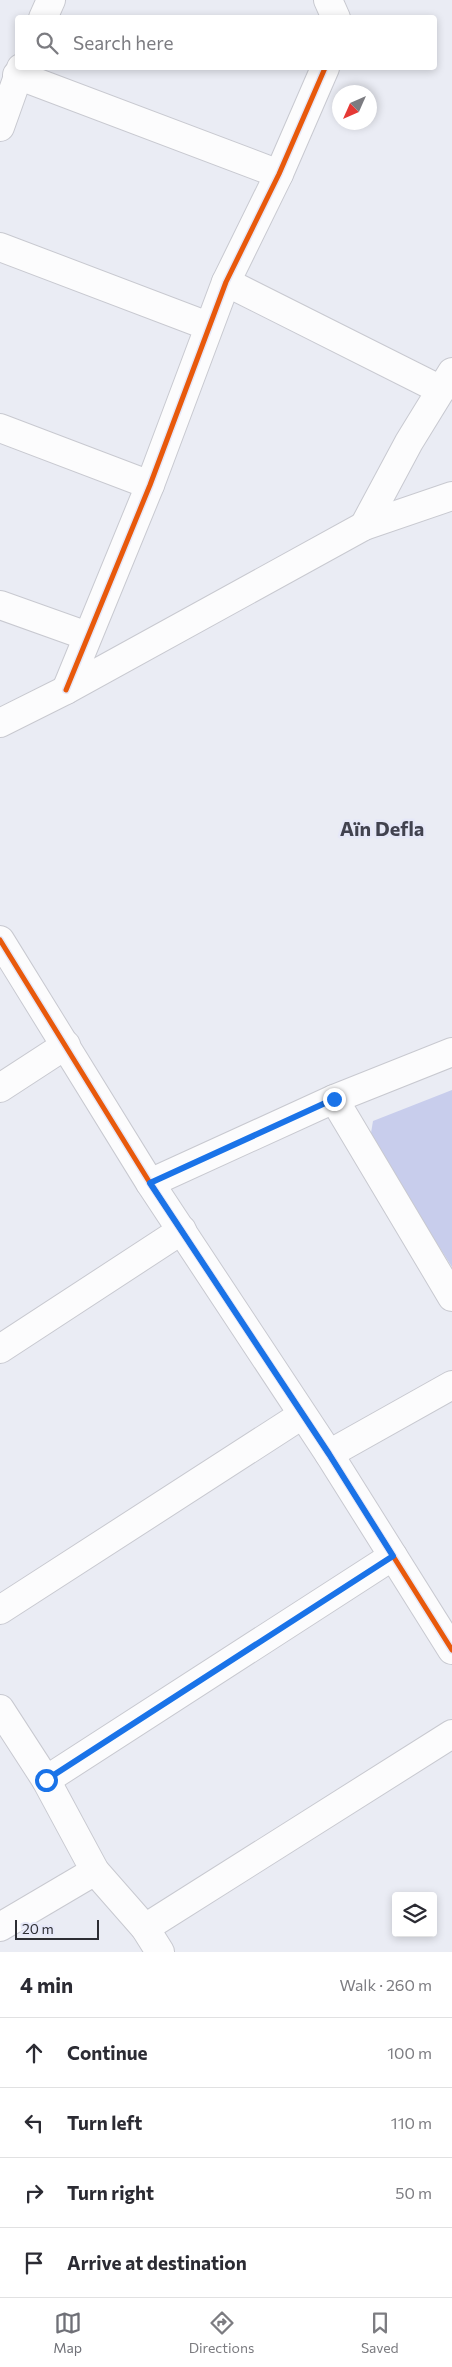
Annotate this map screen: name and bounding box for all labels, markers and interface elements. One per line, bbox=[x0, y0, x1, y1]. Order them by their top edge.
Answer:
search box bbox=[15, 15, 437, 70]
icon: search bbox=[33, 29, 61, 57]
text: Search here bbox=[73, 31, 173, 54]
north arrow bbox=[332, 85, 377, 130]
district label: Aïn Defla bbox=[340, 816, 424, 840]
route end bbox=[323, 1088, 346, 1111]
route start bbox=[35, 1769, 58, 1792]
map controls bbox=[392, 1892, 437, 1937]
button: layers bbox=[392, 1892, 437, 1937]
scale bar bbox=[15, 1917, 99, 1940]
text: 20 m bbox=[22, 1920, 54, 1937]
text: 4 min bbox=[20, 1972, 73, 1997]
text: Walk · 260 m bbox=[340, 1975, 432, 1994]
icon: ahead bbox=[20, 2039, 48, 2067]
text: Continue bbox=[67, 2041, 147, 2064]
text: 100 m bbox=[387, 2043, 432, 2062]
icon: left bbox=[20, 2109, 48, 2137]
text: Turn left bbox=[67, 2111, 142, 2134]
text: 110 m bbox=[391, 2113, 432, 2132]
icon: right bbox=[20, 2179, 48, 2207]
text: Turn right bbox=[67, 2181, 154, 2204]
text: 50 m bbox=[395, 2183, 432, 2202]
icon: arrive bbox=[20, 2249, 48, 2277]
text: Arrive at destination bbox=[67, 2251, 247, 2274]
tab: Map bbox=[53, 2309, 82, 2356]
tab: Directions bbox=[189, 2309, 254, 2356]
tab: Saved bbox=[361, 2309, 399, 2356]

